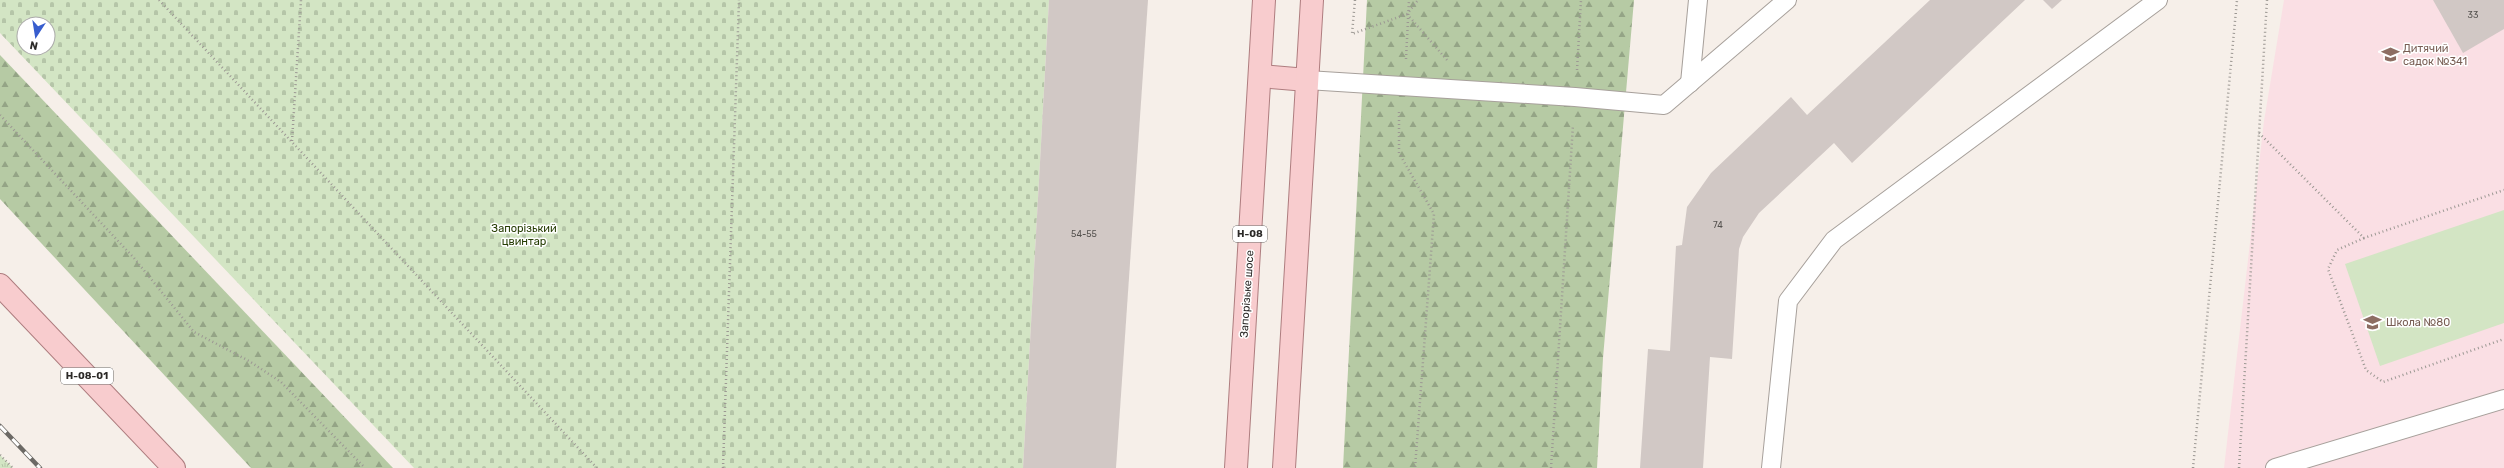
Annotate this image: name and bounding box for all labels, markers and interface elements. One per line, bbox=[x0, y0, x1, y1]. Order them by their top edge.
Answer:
house number: 33 bbox=[2468, 10, 2478, 20]
north arrow bbox=[16, 16, 56, 56]
text: N bbox=[29, 38, 39, 52]
place label: Дитячий садок №341 bbox=[2403, 42, 2467, 68]
school or university icon: Дитячий садок №341 bbox=[2380, 44, 2400, 64]
house number: 74 bbox=[1713, 220, 1723, 230]
park label: Запорізький цвинтар bbox=[491, 222, 557, 248]
road number: Н-08 bbox=[1233, 226, 1267, 242]
house number: 54-55 bbox=[1071, 229, 1097, 239]
street label: Запорізьке шосе bbox=[1237, 250, 1257, 338]
school or university icon: Школа №80 bbox=[2363, 312, 2383, 332]
place label: Школа №80 bbox=[2386, 316, 2450, 329]
road number: Н-08-01 bbox=[61, 368, 113, 384]

